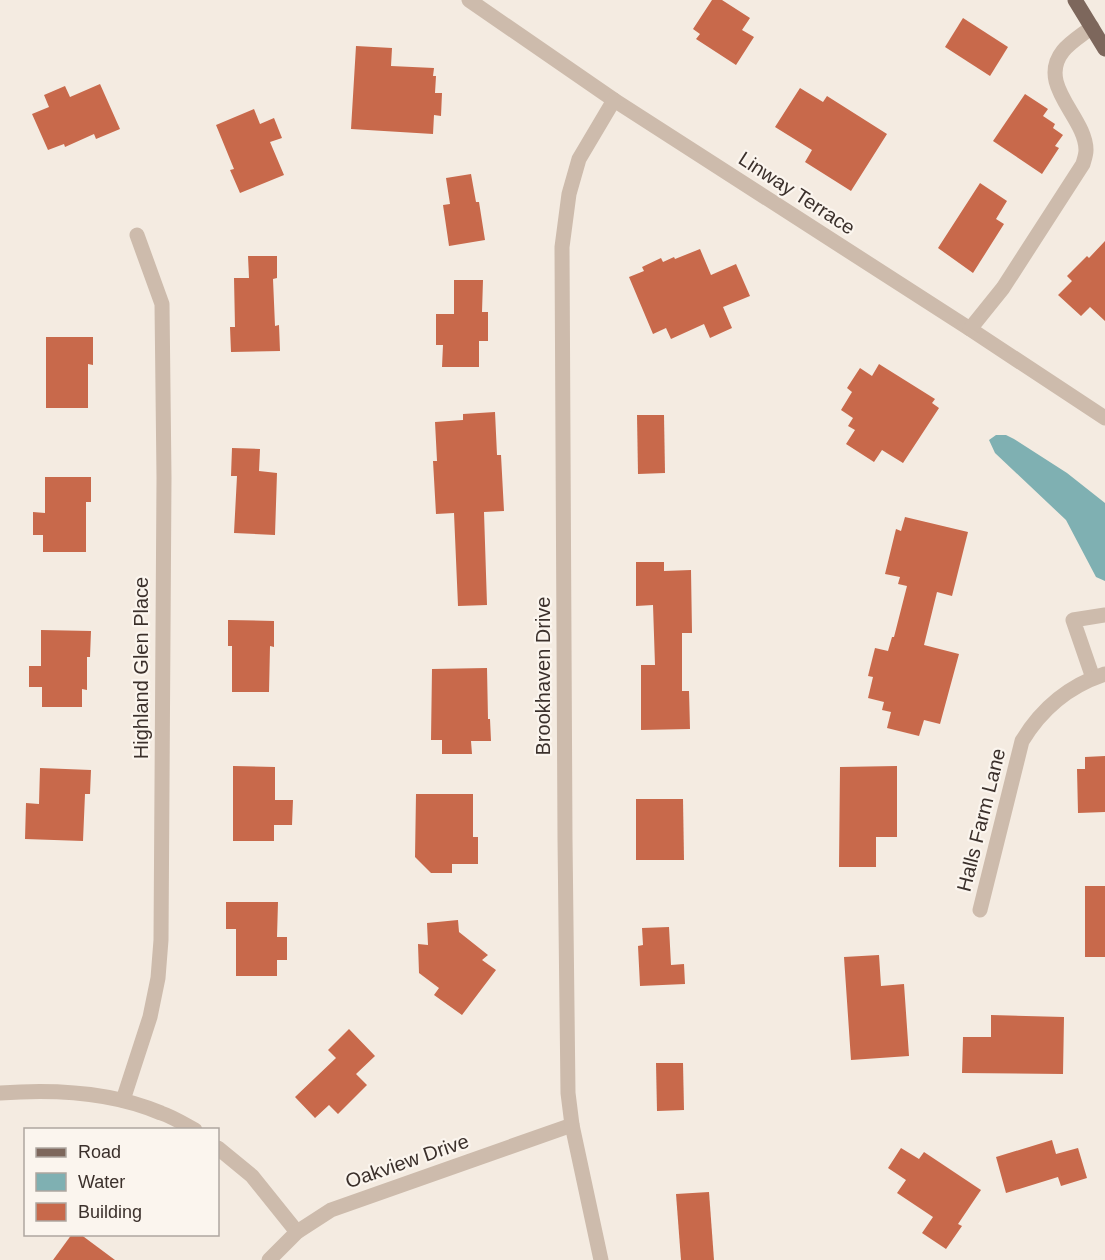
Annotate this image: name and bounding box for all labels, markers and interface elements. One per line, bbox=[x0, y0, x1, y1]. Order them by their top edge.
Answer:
street label: Linway Terrace bbox=[735, 147, 859, 239]
street label: Highland Glen Place bbox=[130, 577, 152, 759]
street label: Brookhaven Drive bbox=[532, 597, 554, 755]
street label: Halls Farm Lane bbox=[953, 746, 1009, 894]
legend bbox=[24, 1128, 219, 1236]
street label: Oakview Drive bbox=[342, 1130, 472, 1192]
text: Road bbox=[78, 1142, 121, 1162]
text: Water bbox=[78, 1172, 125, 1192]
text: Building bbox=[78, 1202, 142, 1222]

